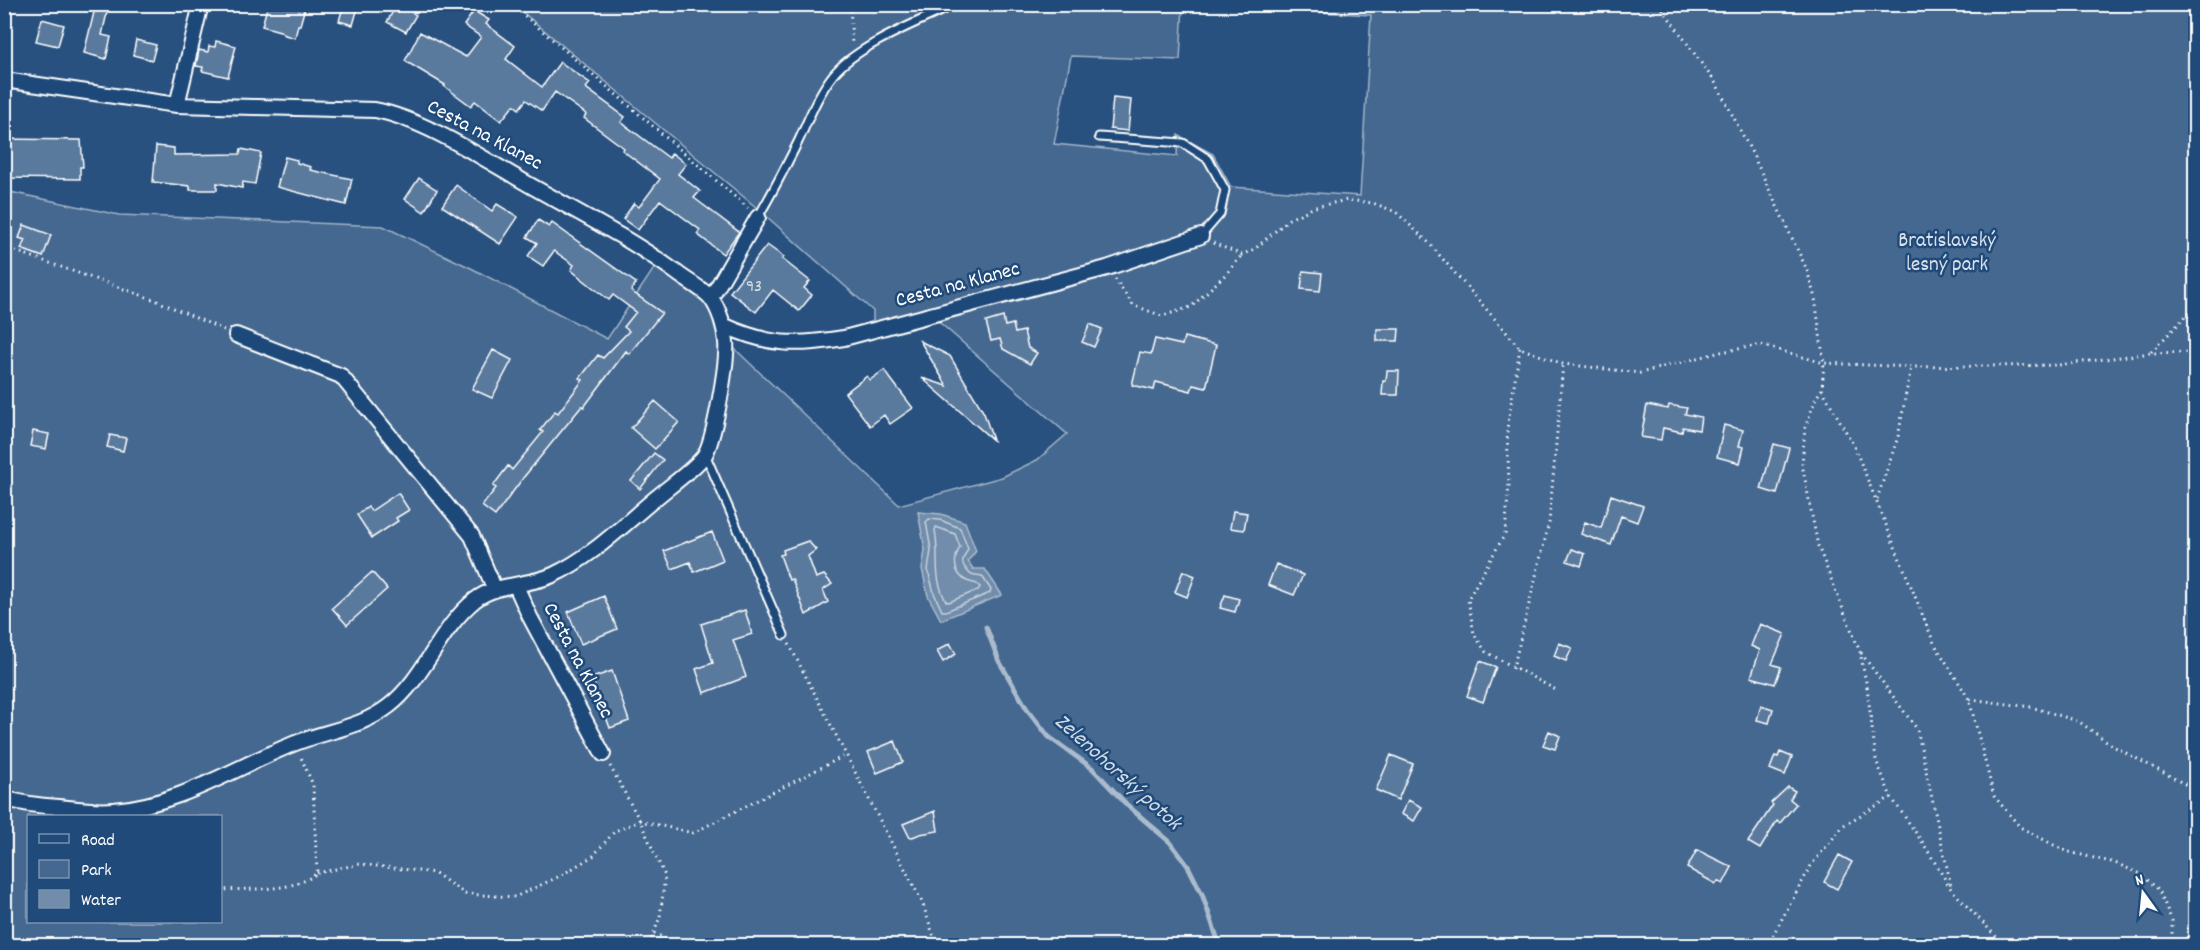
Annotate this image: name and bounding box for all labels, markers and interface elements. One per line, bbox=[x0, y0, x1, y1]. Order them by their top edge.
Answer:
street label: Cesta na Klanec bbox=[421, 93, 547, 179]
park label: Bratislavský lesný park bbox=[1898, 227, 1996, 281]
street label: Cesta na Klanec bbox=[893, 255, 1023, 317]
house number: 93 bbox=[746, 275, 762, 300]
street label: Cesta na Klanec bbox=[534, 598, 620, 724]
water label: Zelenohorský potok bbox=[1047, 707, 1189, 840]
legend bbox=[27, 815, 222, 923]
text: Road bbox=[81, 829, 115, 854]
text: Park bbox=[81, 859, 112, 884]
north arrow bbox=[2113, 863, 2173, 923]
text: N bbox=[2133, 869, 2147, 893]
text: Water bbox=[81, 889, 121, 914]

